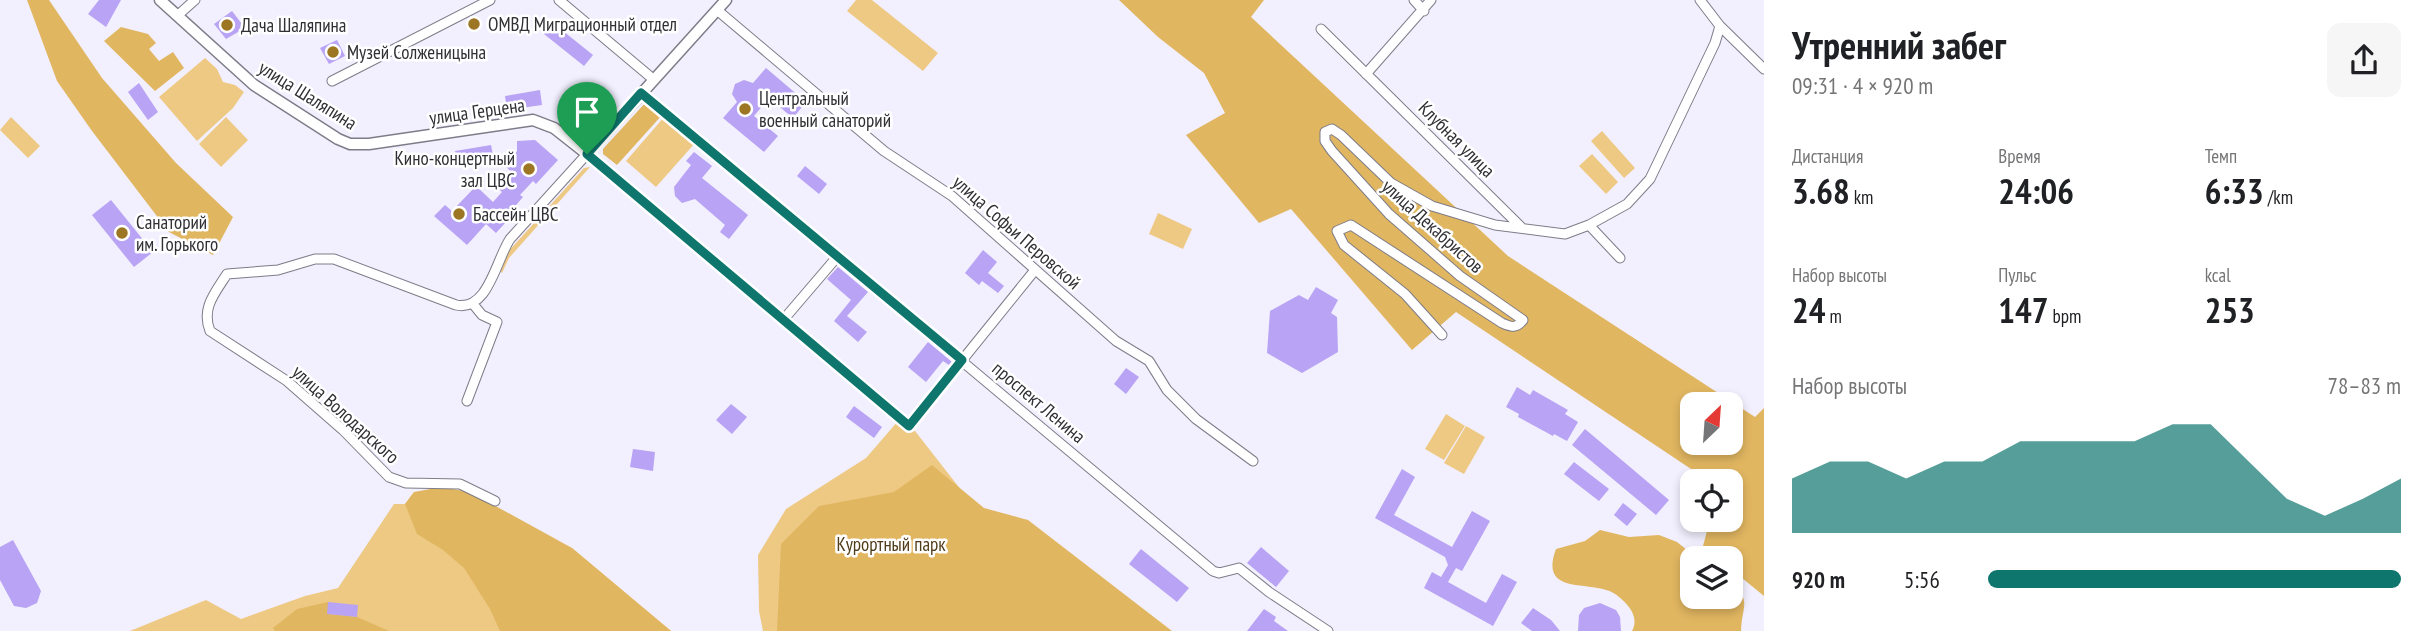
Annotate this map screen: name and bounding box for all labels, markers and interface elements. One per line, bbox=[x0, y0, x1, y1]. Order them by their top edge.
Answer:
place label: ОМВД Миграционный отдел bbox=[488, 12, 677, 36]
place label: Дача Шаляпина bbox=[241, 13, 346, 37]
marker: ОМВД Миграционный отдел bbox=[466, 16, 482, 32]
marker: Дача Шаляпина bbox=[219, 17, 235, 33]
text: Утренний забег bbox=[1792, 20, 2006, 69]
button: share bbox=[2327, 23, 2401, 97]
place label: Музей Солженицына bbox=[347, 40, 486, 64]
marker: Музей Солженицына bbox=[325, 44, 341, 60]
street label: улица Шаляпина bbox=[254, 55, 362, 135]
text: 09:31 · 4 × 920 m bbox=[1792, 71, 1933, 100]
pin bbox=[557, 82, 617, 154]
place label: Центральный военный санаторий bbox=[759, 86, 891, 132]
street label: улица Герцена bbox=[428, 92, 526, 130]
icon: arrive bbox=[568, 93, 606, 131]
street label: Клубная улица bbox=[1414, 96, 1500, 182]
marker: Центральный военный санаторий bbox=[737, 101, 753, 117]
text: Дистанция bbox=[1792, 144, 1863, 168]
text: Время bbox=[1998, 144, 2041, 168]
text: Темп bbox=[2205, 144, 2237, 168]
place label: Кино-концертный зал ЦВС bbox=[394, 146, 515, 192]
marker: Кино-концертный зал ЦВС bbox=[521, 161, 537, 177]
text: 3.68 bbox=[1792, 168, 1850, 214]
text: 24:06 bbox=[1998, 168, 2074, 214]
text: 6:33 bbox=[2205, 168, 2264, 214]
street label: улица Софьи Перовской bbox=[948, 170, 1086, 294]
street label: улица Декабристов bbox=[1377, 174, 1489, 278]
text: km bbox=[1850, 185, 1873, 209]
text: /km bbox=[2264, 185, 2293, 209]
place label: Бассейн ЦВС bbox=[473, 202, 559, 226]
marker: Бассейн ЦВС bbox=[451, 206, 467, 222]
place label: Санаторий им. Горького bbox=[136, 210, 218, 256]
marker: Санаторий им. Горького bbox=[114, 225, 130, 241]
text: Набор высоты bbox=[1792, 263, 1887, 287]
text: Пульс bbox=[1998, 263, 2037, 287]
text: kcal bbox=[2205, 263, 2231, 287]
text: 24 bbox=[1792, 287, 1825, 333]
text: 147 bbox=[1998, 287, 2049, 333]
text: 253 bbox=[2205, 287, 2255, 333]
text: m bbox=[1825, 304, 1842, 328]
text: bpm bbox=[2049, 304, 2081, 328]
street label: проспект Ленина bbox=[988, 356, 1090, 448]
street label: улица Володарского bbox=[287, 360, 405, 468]
text: Набор высоты bbox=[1792, 371, 1907, 400]
text: 78–83 m bbox=[2328, 371, 2401, 400]
north arrow bbox=[1680, 392, 1743, 455]
map controls bbox=[1680, 392, 1743, 609]
button: locate bbox=[1680, 469, 1743, 532]
park label: Курортный парк bbox=[836, 532, 946, 556]
button: layers bbox=[1680, 546, 1743, 609]
text: 920 m bbox=[1792, 565, 1845, 594]
text: 5:56 bbox=[1904, 565, 1940, 594]

